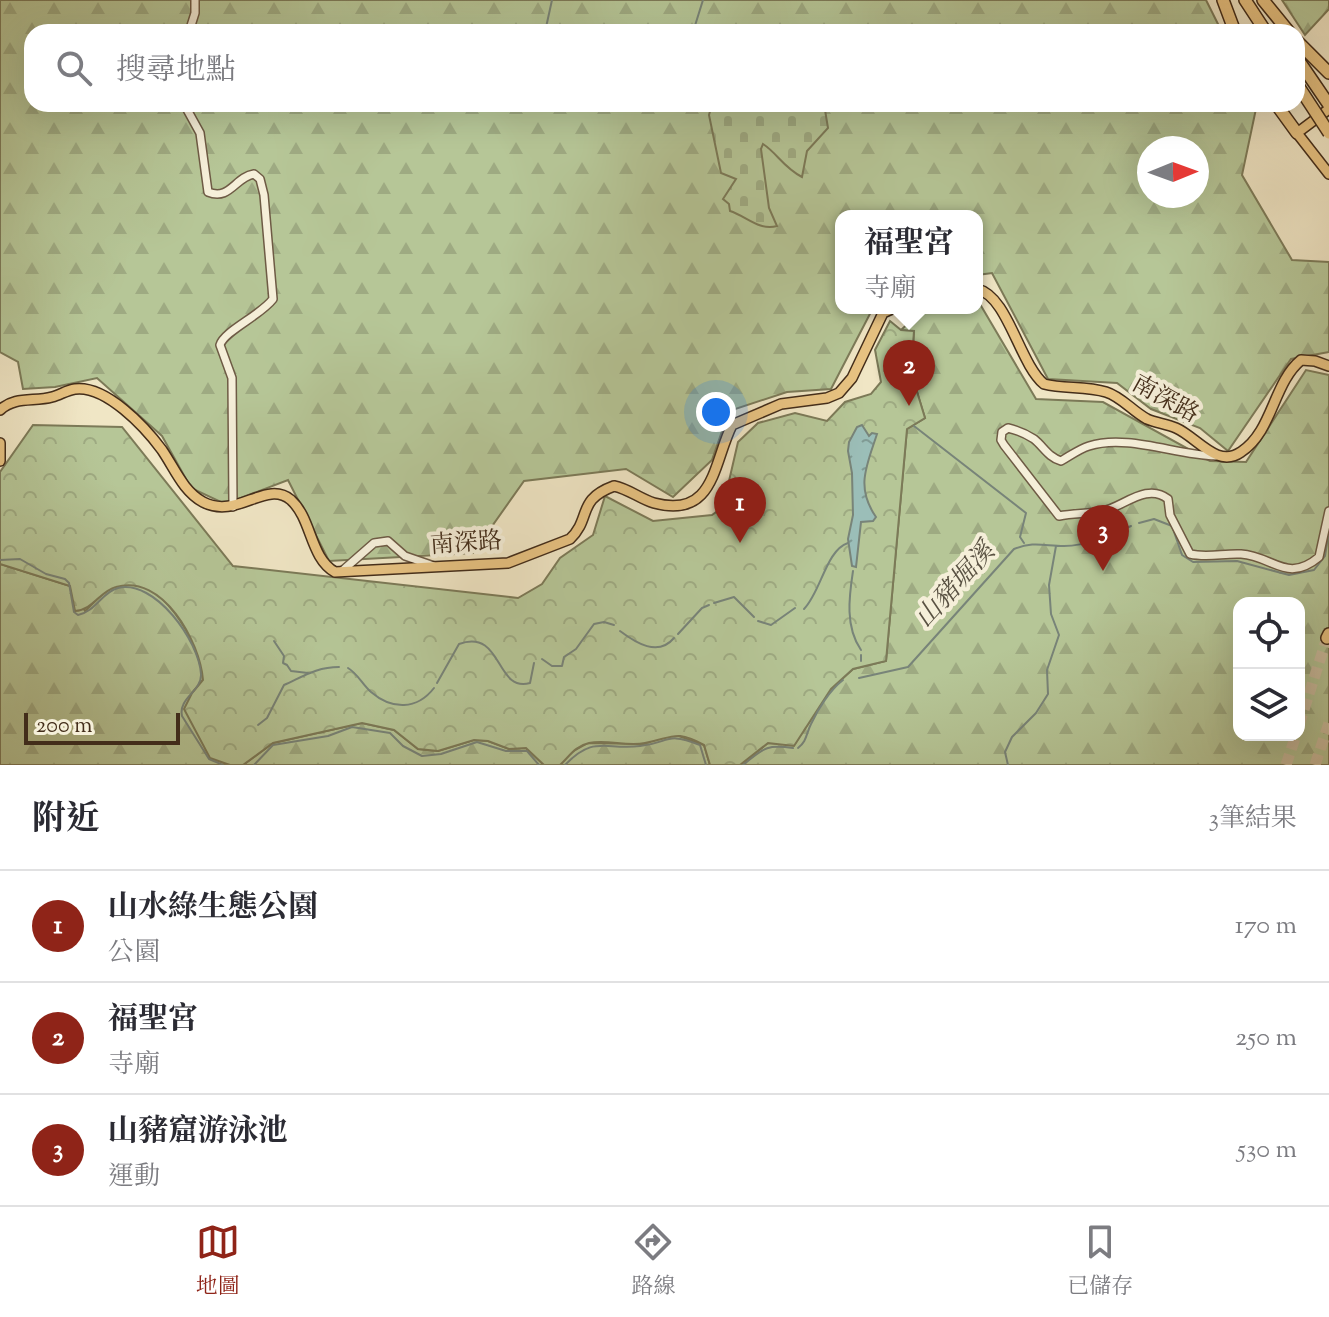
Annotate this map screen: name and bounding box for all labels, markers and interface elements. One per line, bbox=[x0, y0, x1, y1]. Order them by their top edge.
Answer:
search box bbox=[24, 24, 1305, 112]
icon: search bbox=[52, 46, 96, 90]
text: 搜尋地點 bbox=[116, 50, 236, 93]
north arrow bbox=[1137, 136, 1209, 208]
popup bbox=[835, 210, 983, 314]
text: 福聖宮 bbox=[864, 223, 954, 266]
text: 寺廟 bbox=[864, 271, 916, 308]
pin: 2 bbox=[883, 340, 935, 406]
street label: 南深路 bbox=[1125, 368, 1205, 432]
your location bbox=[696, 392, 736, 432]
pin: 1 bbox=[714, 477, 766, 543]
pin: 3 bbox=[1077, 505, 1129, 571]
street label: 南深路 bbox=[429, 525, 503, 563]
water label: 山豬堀溪 bbox=[907, 533, 1007, 637]
map controls bbox=[1233, 597, 1305, 741]
button: locate bbox=[1233, 597, 1305, 669]
button: layers bbox=[1233, 669, 1305, 741]
scale bar bbox=[24, 709, 180, 745]
text: 200 m bbox=[36, 711, 92, 743]
text: 附近 bbox=[32, 796, 100, 845]
text: 3筆結果 bbox=[1208, 801, 1297, 838]
text: 山水綠生態公園 bbox=[108, 887, 318, 930]
text: 1 bbox=[54, 908, 62, 945]
text: 170 m bbox=[1235, 908, 1297, 945]
text: 公園 bbox=[108, 935, 160, 972]
text: 福聖宮 bbox=[108, 999, 198, 1042]
text: 2 bbox=[52, 1020, 64, 1057]
text: 250 m bbox=[1235, 1020, 1297, 1057]
text: 寺廟 bbox=[108, 1047, 160, 1084]
text: 山豬窟游泳池 bbox=[108, 1111, 288, 1154]
text: 3 bbox=[53, 1132, 63, 1169]
text: 530 m bbox=[1237, 1132, 1297, 1169]
text: 運動 bbox=[108, 1159, 160, 1196]
tab: 地圖 bbox=[196, 1220, 240, 1304]
tab: 路線 bbox=[631, 1220, 675, 1304]
tab: 已儲存 bbox=[1067, 1220, 1133, 1304]

